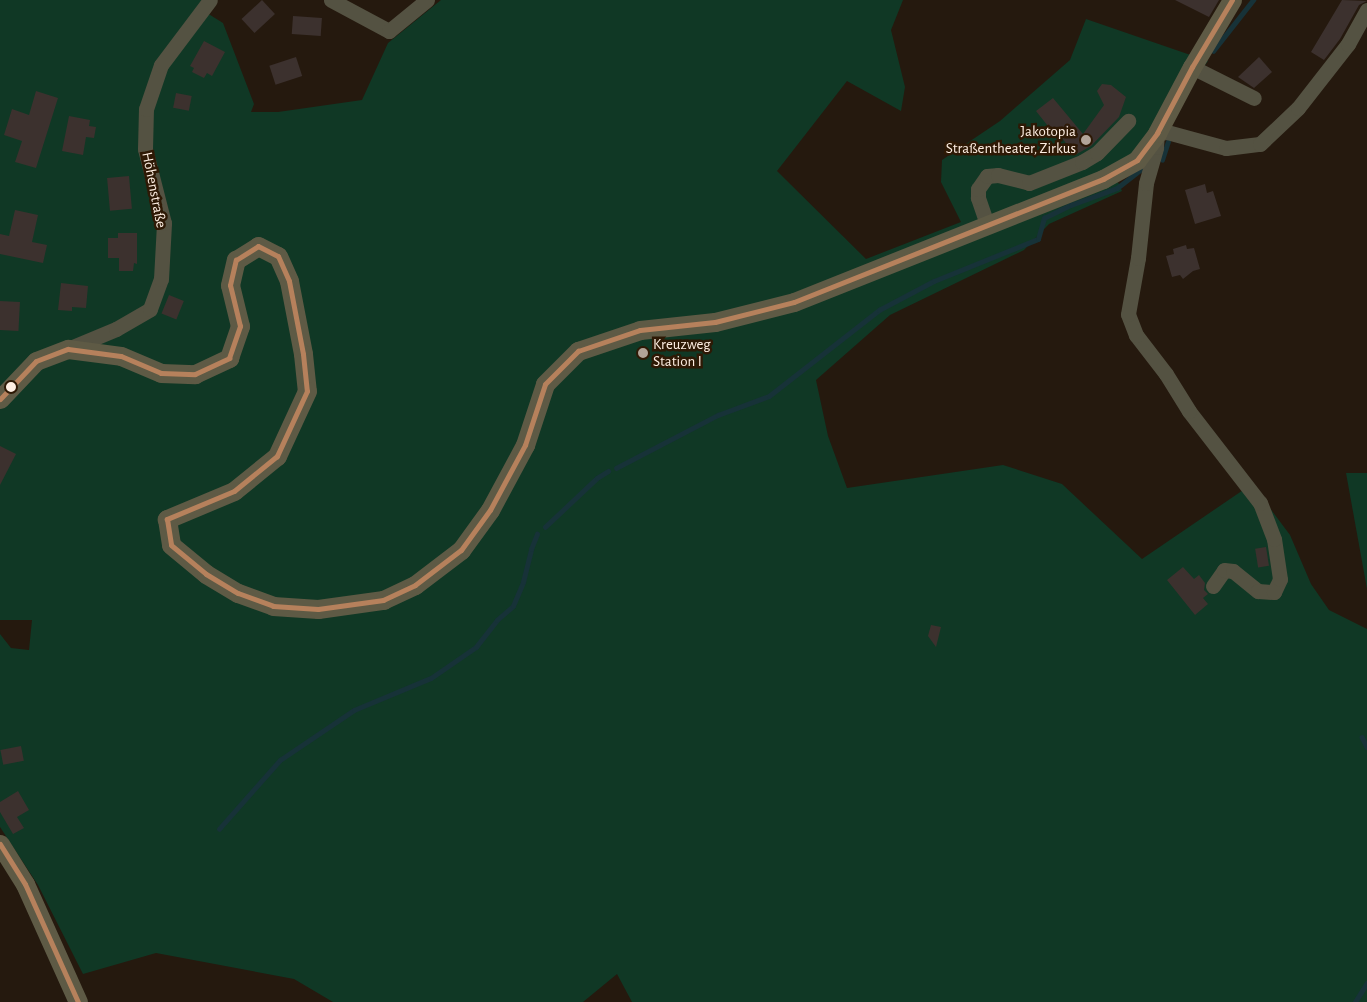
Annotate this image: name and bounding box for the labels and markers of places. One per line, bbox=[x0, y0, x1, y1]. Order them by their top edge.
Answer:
place label: Jakotopia Straßentheater, Zirkus bbox=[946, 122, 1076, 157]
marker: Jakotopia Straßentheater, Zirkus bbox=[1080, 134, 1092, 146]
place label: Kreuzweg Station I bbox=[653, 335, 711, 370]
marker: Kreuzweg Station I bbox=[637, 347, 649, 359]
unlabelled marker bbox=[6, 382, 16, 392]

